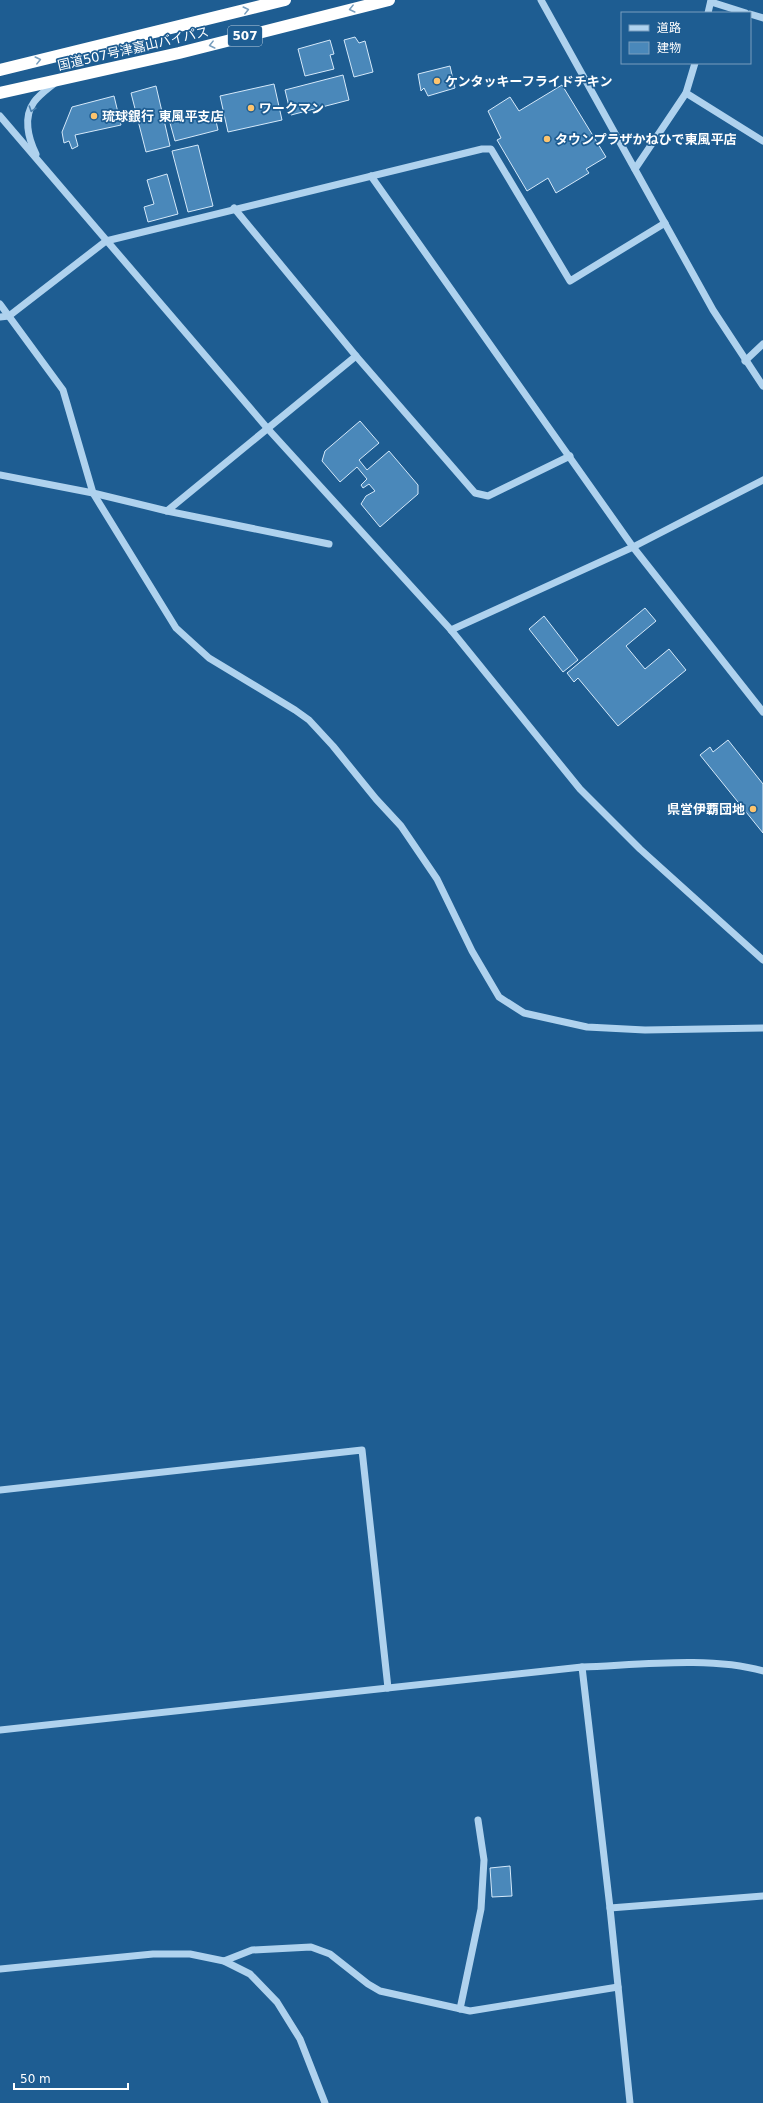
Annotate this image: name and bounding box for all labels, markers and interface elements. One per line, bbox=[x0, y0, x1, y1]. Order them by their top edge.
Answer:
one-way arrow bbox=[348, 5, 355, 13]
one-way arrow bbox=[243, 6, 249, 14]
legend bbox=[621, 12, 751, 64]
text: 道路 bbox=[657, 21, 681, 35]
street label: 国道507号津嘉山バイパス bbox=[56, 24, 210, 73]
road number: 507 bbox=[228, 26, 262, 46]
one-way arrow bbox=[209, 40, 215, 48]
text: 建物 bbox=[657, 41, 681, 55]
one-way arrow bbox=[35, 57, 41, 65]
place label: ケンタッキーフライドチキン bbox=[445, 74, 612, 89]
marker: ケンタッキーフライドチキン bbox=[432, 76, 442, 86]
place label: ワークマン bbox=[259, 101, 324, 116]
marker: ワークマン bbox=[246, 103, 256, 113]
one-way arrow bbox=[28, 105, 37, 112]
place label: 琉球銀行 東風平支店 bbox=[102, 109, 224, 124]
marker: 琉球銀行 東風平支店 bbox=[89, 111, 99, 121]
place label: タウンプラザかねひで東風平店 bbox=[555, 132, 737, 147]
marker: タウンプラザかねひで東風平店 bbox=[542, 134, 552, 144]
place label: 県営伊覇団地 bbox=[667, 802, 745, 817]
marker: 県営伊覇団地 bbox=[748, 804, 758, 814]
scale bar bbox=[14, 2065, 128, 2091]
text: 50 m bbox=[20, 2072, 51, 2086]

